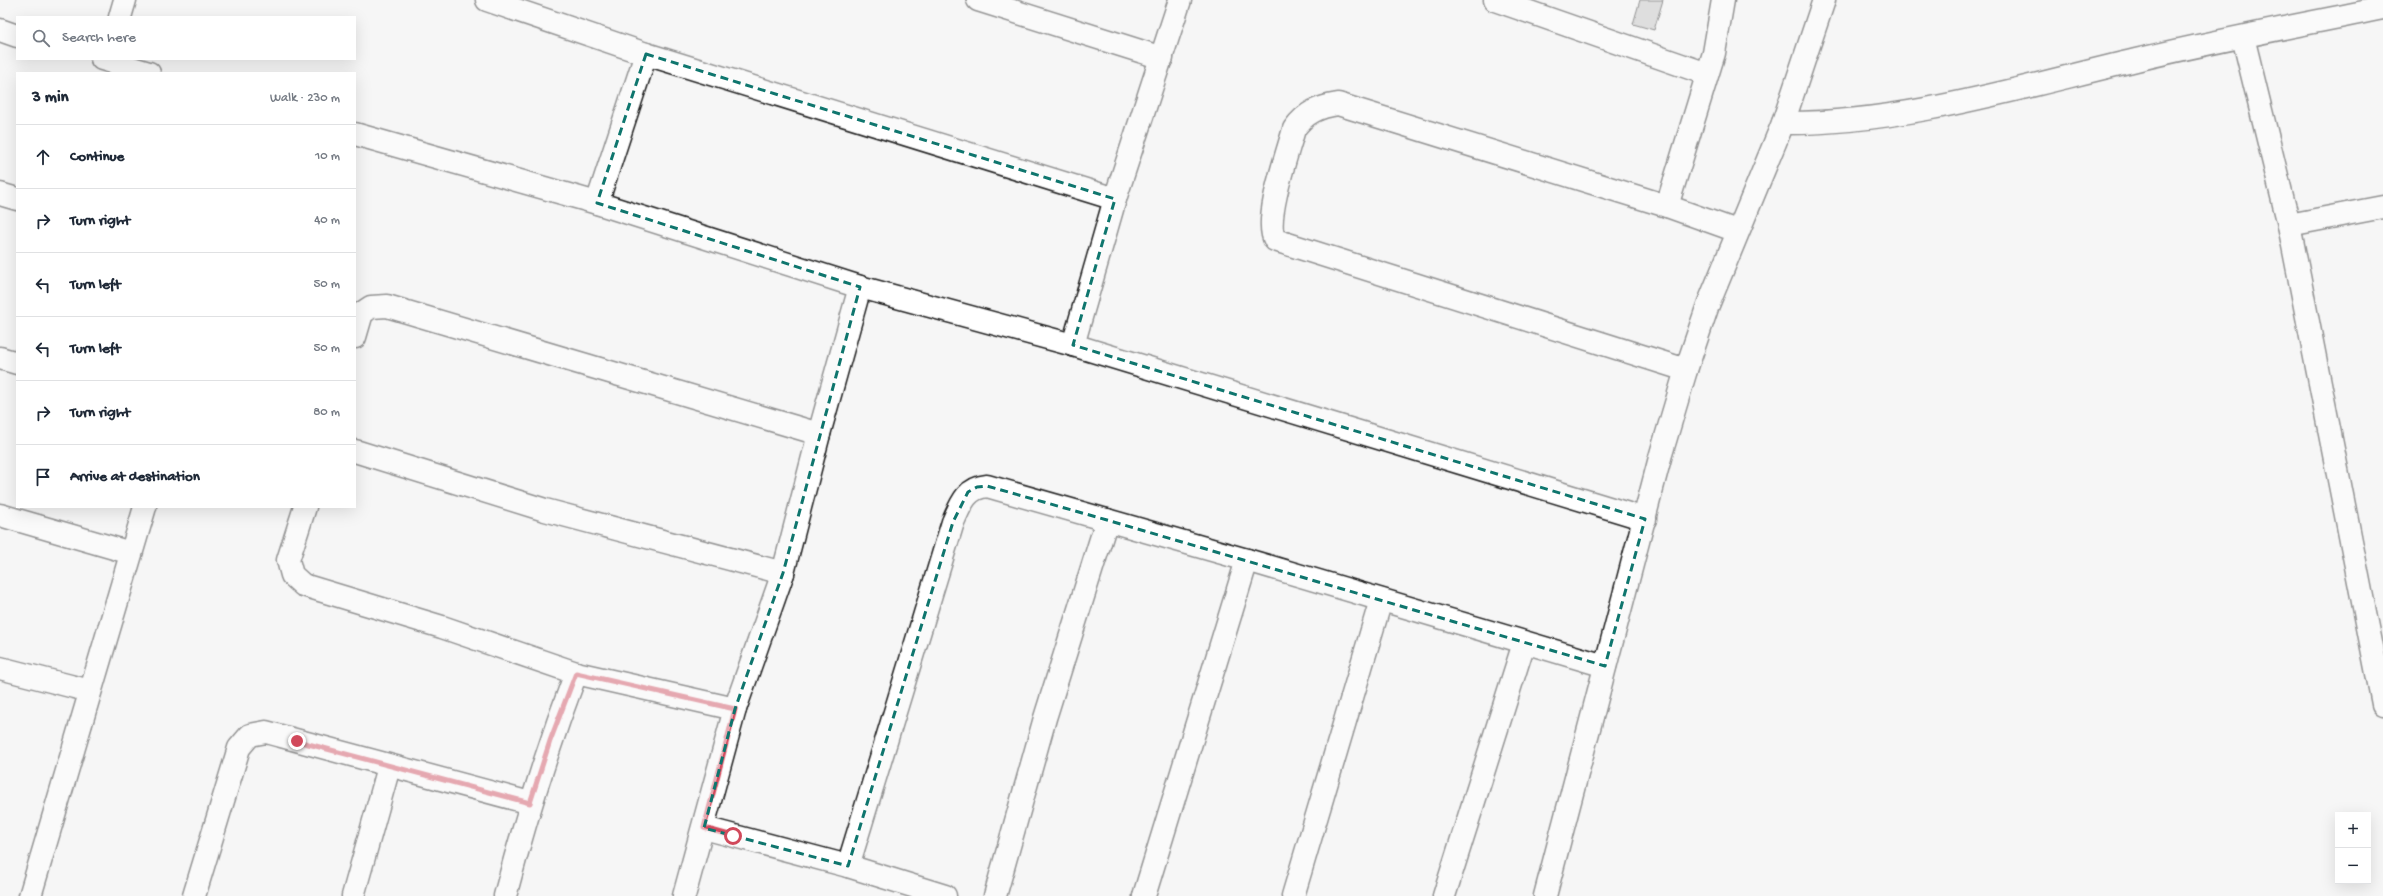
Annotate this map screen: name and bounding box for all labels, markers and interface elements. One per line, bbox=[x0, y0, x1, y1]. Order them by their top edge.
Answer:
search box bbox=[16, 16, 356, 60]
icon: search bbox=[30, 27, 52, 49]
text: Search here bbox=[62, 29, 136, 47]
text: 3 min bbox=[32, 88, 69, 108]
text: Walk · 230 m bbox=[270, 91, 340, 106]
icon: ahead bbox=[32, 146, 54, 168]
text: Continue bbox=[70, 148, 124, 166]
text: 10 m bbox=[315, 149, 340, 164]
icon: right bbox=[32, 210, 54, 232]
text: Turn right bbox=[70, 212, 130, 230]
text: 40 m bbox=[314, 213, 340, 228]
icon: left bbox=[32, 274, 54, 296]
text: Turn left bbox=[70, 276, 121, 294]
text: 50 m bbox=[313, 277, 340, 292]
icon: left bbox=[32, 338, 54, 360]
text: Turn left bbox=[70, 340, 121, 358]
text: 50 m bbox=[313, 341, 340, 356]
icon: right bbox=[32, 402, 54, 424]
text: Turn right bbox=[70, 404, 130, 422]
text: 80 m bbox=[313, 405, 340, 420]
icon: arrive bbox=[32, 466, 54, 488]
text: Arrive at destination bbox=[70, 468, 200, 486]
route end bbox=[288, 732, 306, 750]
map controls bbox=[2335, 812, 2371, 884]
button: + bbox=[2335, 812, 2371, 848]
route start bbox=[724, 827, 742, 845]
button: − bbox=[2335, 848, 2371, 884]

